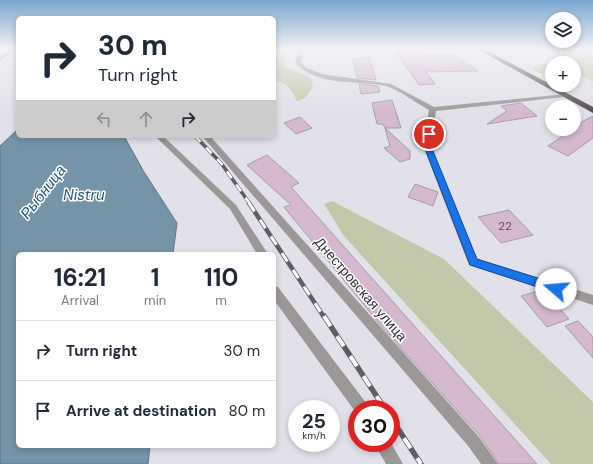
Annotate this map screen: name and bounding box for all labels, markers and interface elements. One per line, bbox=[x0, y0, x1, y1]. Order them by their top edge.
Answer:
map controls bbox=[545, 12, 581, 136]
button: layers bbox=[545, 12, 581, 48]
text: 30 m bbox=[98, 27, 168, 64]
icon: right bbox=[32, 32, 84, 84]
button: + bbox=[545, 56, 581, 92]
text: Turn right bbox=[98, 63, 178, 87]
button: − bbox=[545, 100, 581, 136]
icon: left bbox=[93, 108, 115, 130]
icon: ahead bbox=[135, 108, 157, 130]
icon: right bbox=[177, 108, 199, 130]
pin bbox=[412, 117, 446, 151]
icon: arrive bbox=[418, 123, 440, 145]
water label: Рыбница bbox=[16, 161, 70, 223]
water label: Nistru bbox=[63, 185, 105, 205]
house number: 22 bbox=[498, 218, 512, 234]
street label: Днестровская улица bbox=[311, 233, 411, 345]
text: 16:21 bbox=[54, 262, 106, 293]
text: 1 bbox=[151, 262, 160, 293]
text: 110 bbox=[204, 262, 238, 293]
position arrow bbox=[535, 268, 577, 310]
text: Arrival bbox=[61, 292, 99, 309]
text: min bbox=[144, 292, 166, 309]
text: m bbox=[215, 292, 227, 309]
icon: right bbox=[32, 340, 54, 362]
text: Turn right bbox=[66, 341, 137, 361]
text: 30 m bbox=[224, 341, 260, 361]
icon: arrive bbox=[32, 400, 54, 422]
speed limit sign: 30 bbox=[348, 400, 400, 452]
text: Arrive at destination bbox=[66, 401, 217, 421]
text: 80 m bbox=[229, 401, 265, 421]
text: 25 bbox=[302, 408, 326, 434]
text: km/h bbox=[302, 429, 326, 442]

